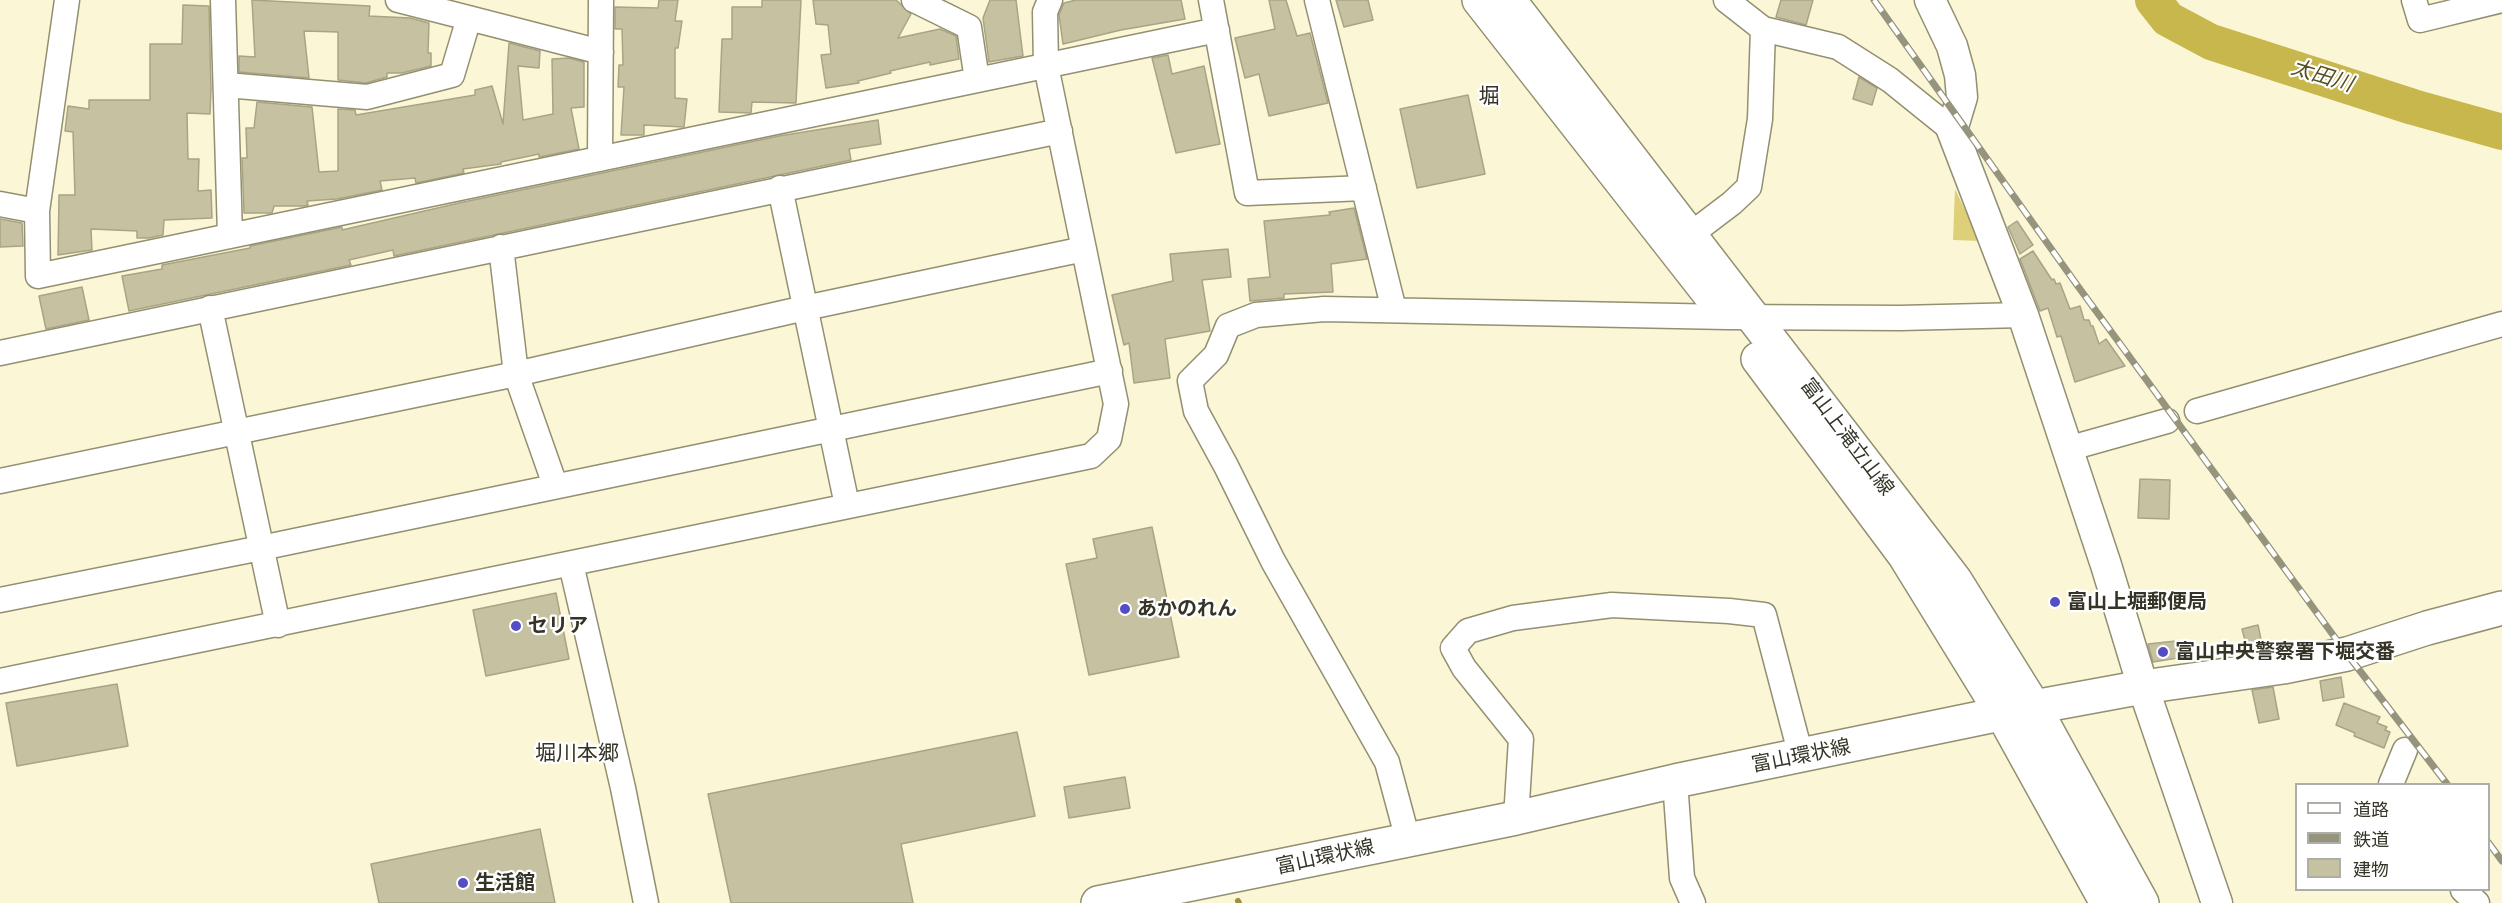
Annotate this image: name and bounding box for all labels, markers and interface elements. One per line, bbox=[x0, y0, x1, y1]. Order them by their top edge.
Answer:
water label: 太田川 bbox=[2288, 55, 2356, 97]
district label: 堀 bbox=[1479, 84, 1499, 110]
street label: 富山上滝立山線 bbox=[1795, 374, 1899, 500]
place label: 富山上堀郵便局 bbox=[2067, 590, 2207, 614]
marker: 富山上堀郵便局 bbox=[2048, 595, 2062, 609]
place label: あかのれん bbox=[1137, 597, 1237, 621]
marker: あかのれん bbox=[1118, 602, 1132, 616]
place label: セリア bbox=[528, 614, 588, 638]
marker: セリア bbox=[509, 619, 523, 633]
place label: 富山中央警察署下堀交番 bbox=[2175, 640, 2395, 664]
marker: 富山中央警察署下堀交番 bbox=[2156, 645, 2170, 659]
street label: 富山環状線 bbox=[1750, 735, 1852, 777]
district label: 堀川本郷 bbox=[535, 741, 619, 767]
legend bbox=[2295, 783, 2490, 891]
text: 道路 bbox=[2353, 799, 2389, 820]
text: 鉄道 bbox=[2353, 829, 2389, 850]
street label: 富山環状線 bbox=[1274, 835, 1376, 879]
text: 建物 bbox=[2353, 859, 2389, 880]
place label: 生活館 bbox=[475, 871, 535, 895]
marker: 生活館 bbox=[456, 876, 470, 890]

